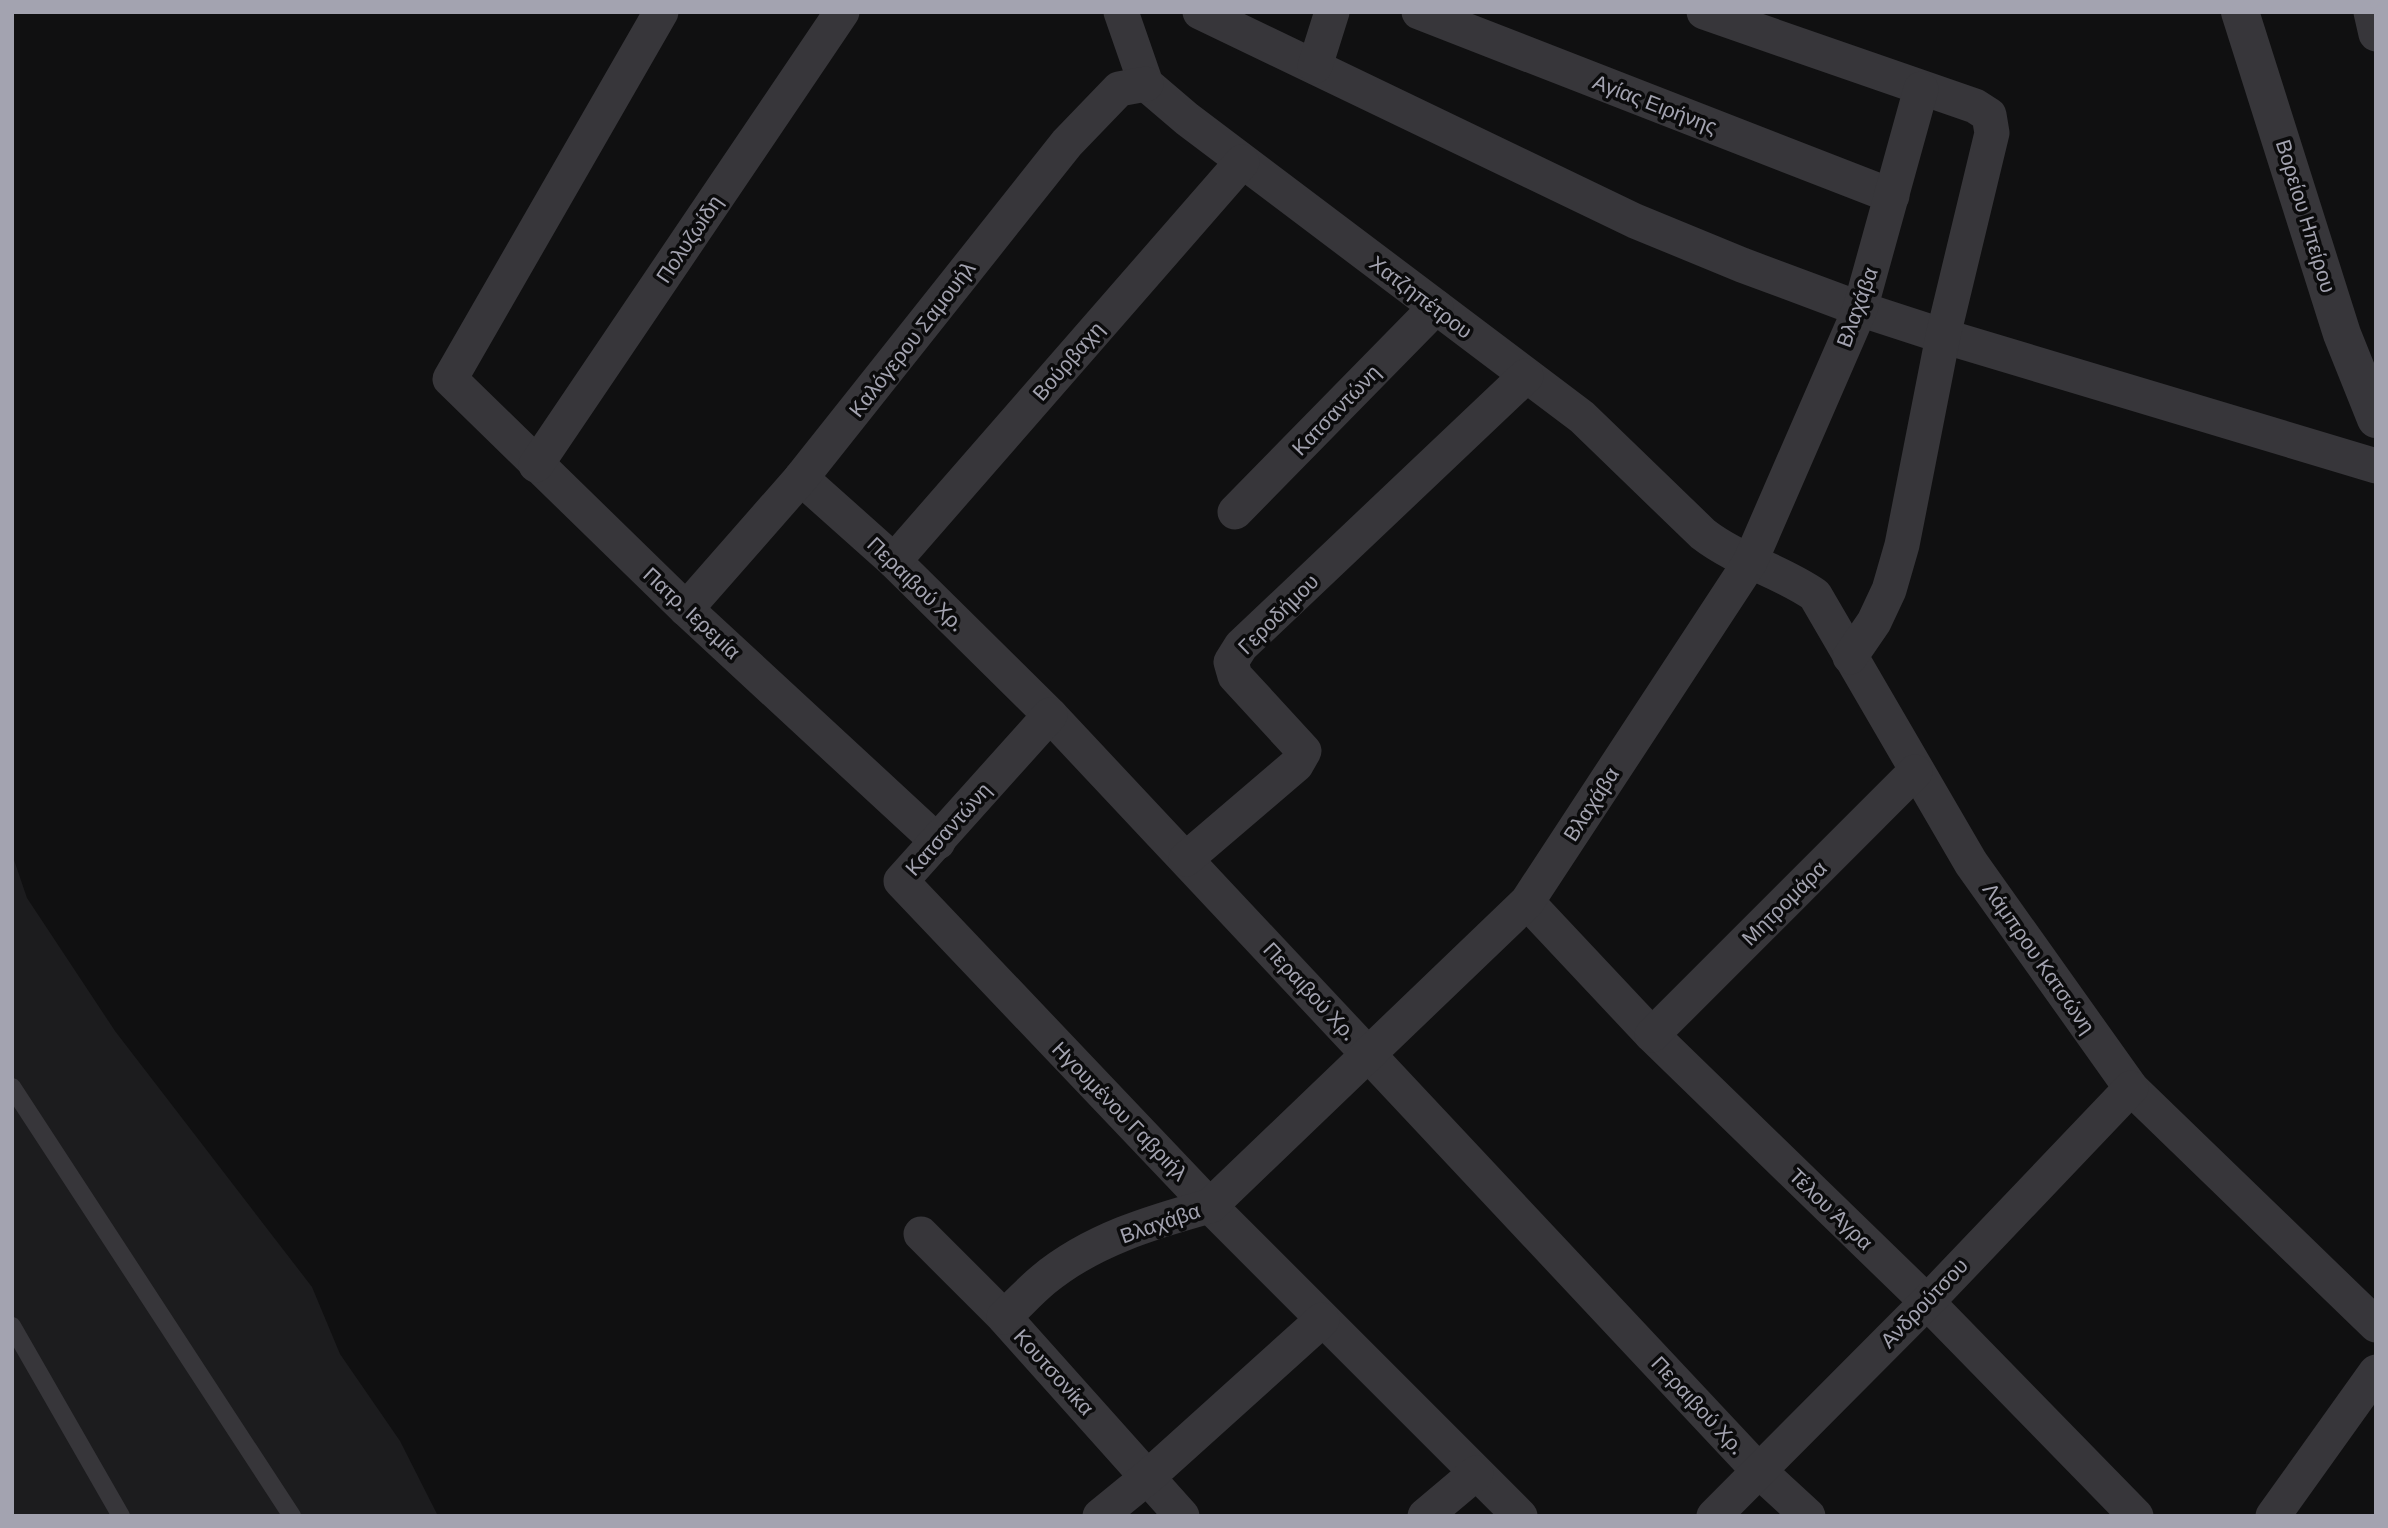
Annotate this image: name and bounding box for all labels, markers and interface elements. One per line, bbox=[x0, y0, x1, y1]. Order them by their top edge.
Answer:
street label: Αγίας Ειρήνης bbox=[1589, 69, 1721, 139]
street label: Βορείου Ηπείρου bbox=[2271, 136, 2341, 296]
street label: Πολυζωίδη bbox=[651, 190, 727, 288]
street label: Χατζηπέτρου bbox=[1365, 250, 1477, 344]
street label: Καλόγερου Σαμουήλ bbox=[844, 256, 981, 422]
street label: Βλαχάβα bbox=[1831, 264, 1883, 350]
street label: Βούρβαχη bbox=[1027, 317, 1109, 405]
street label: Κατσαντώνη bbox=[1287, 360, 1385, 460]
street label: Περαιβού Χρ. bbox=[862, 532, 970, 636]
street label: Πατρ. Ιερεμία bbox=[638, 562, 746, 664]
street label: Γεροδήμου bbox=[1233, 569, 1323, 659]
street label: Βλαχάβα bbox=[1558, 762, 1624, 846]
street label: Κατσαντώνη bbox=[900, 778, 996, 880]
street label: Μητρομάρα bbox=[1736, 855, 1832, 951]
street label: Λάμπρου Κατσώνη bbox=[1978, 878, 2100, 1038]
street label: Περαιβού Χρ. bbox=[1258, 937, 1362, 1045]
street label: Ηγουμένου Γαβριήλ bbox=[1047, 1036, 1193, 1186]
street label: Τέλου Άγρα bbox=[1784, 1163, 1878, 1255]
street label: Βλαχάβα bbox=[1117, 1198, 1203, 1248]
street label: Ανδρούτσου bbox=[1875, 1253, 1973, 1353]
street label: Κουτσονίκα bbox=[1009, 1324, 1099, 1420]
street label: Περαιβού Χρ. bbox=[1646, 1351, 1750, 1459]

